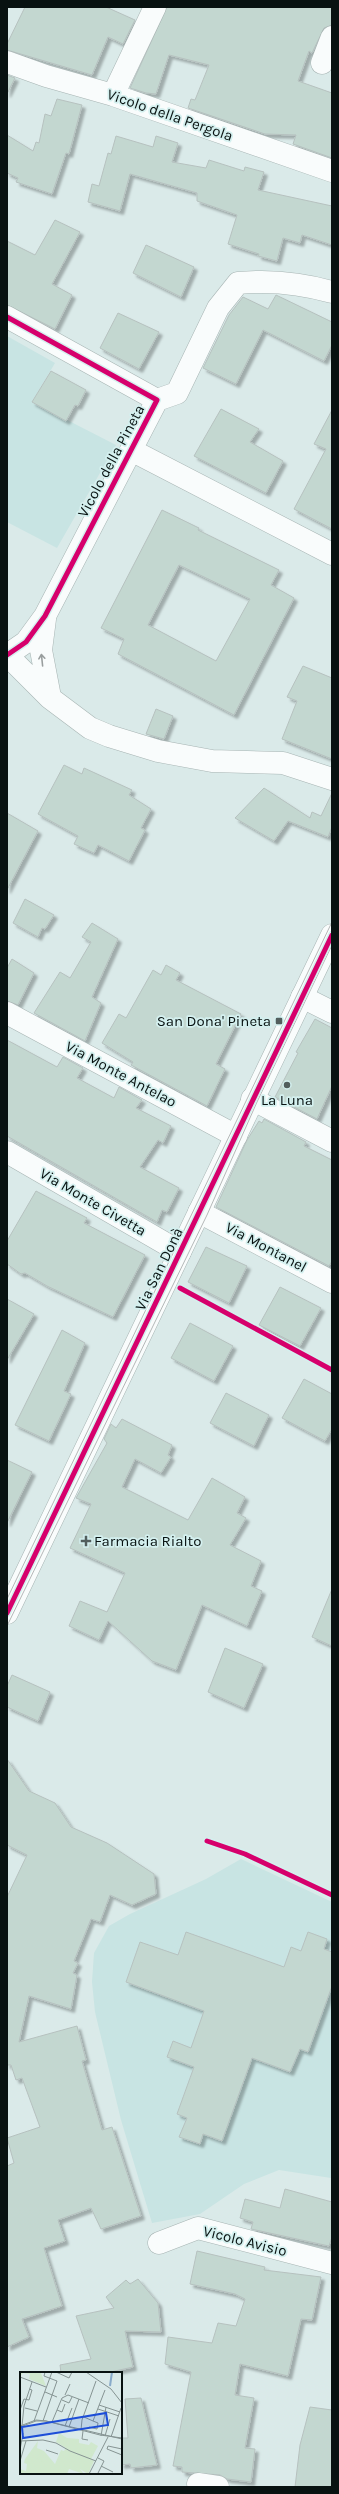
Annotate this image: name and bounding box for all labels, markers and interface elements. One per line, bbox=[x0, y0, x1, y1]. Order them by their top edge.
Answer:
street label: Vicolo della Pergola bbox=[105, 85, 235, 145]
street label: Vicolo della Pineta bbox=[74, 402, 148, 520]
one-way arrow bbox=[38, 654, 46, 667]
place label: San Dona' Pineta bbox=[157, 1012, 271, 1030]
marker: San Dona' Pineta bbox=[274, 1016, 284, 1026]
street label: Via Monte Antelao bbox=[62, 1037, 180, 1111]
marker: La Luna bbox=[282, 1080, 292, 1090]
place label: La Luna bbox=[261, 1091, 313, 1109]
street label: Via Monte Civetta bbox=[37, 1164, 149, 1240]
street label: Via Montanel bbox=[222, 1218, 310, 1276]
street label: Via San Donà bbox=[131, 1225, 187, 1313]
place label: Farmacia Rialto bbox=[94, 1532, 201, 1550]
marker: Farmacia Rialto bbox=[81, 1536, 91, 1546]
street label: Vicolo Avisio bbox=[201, 2222, 289, 2260]
inset map bbox=[20, 2372, 122, 2474]

